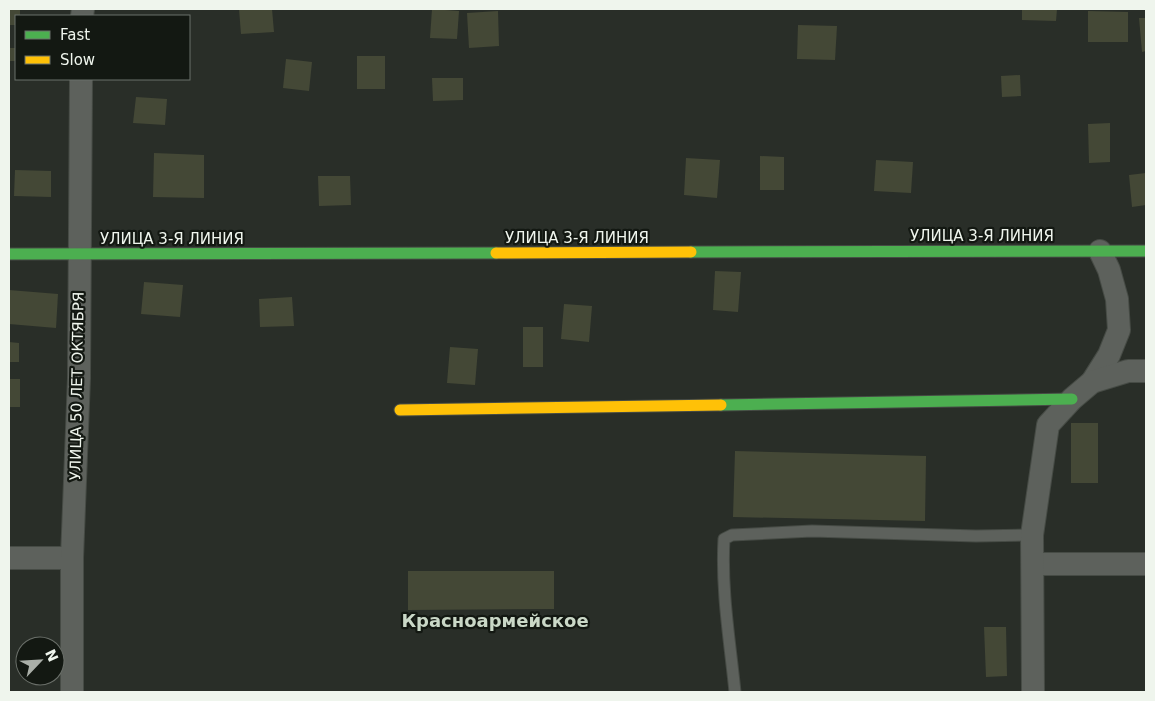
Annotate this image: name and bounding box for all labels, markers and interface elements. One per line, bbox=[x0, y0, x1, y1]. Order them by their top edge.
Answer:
legend bbox=[15, 15, 190, 80]
text: Fast bbox=[60, 26, 90, 44]
text: Slow bbox=[60, 51, 95, 69]
street label: УЛИЦА 3-Я ЛИНИЯ bbox=[910, 227, 1054, 245]
street label: УЛИЦА 3-Я ЛИНИЯ bbox=[505, 229, 649, 247]
street label: УЛИЦА 3-Я ЛИНИЯ bbox=[100, 230, 244, 248]
street label: УЛИЦА 50 ЛЕТ ОКТЯБРЯ bbox=[66, 292, 88, 480]
district label: Красноармейское bbox=[401, 610, 589, 631]
north arrow bbox=[15, 636, 65, 686]
text: N bbox=[42, 647, 62, 664]

